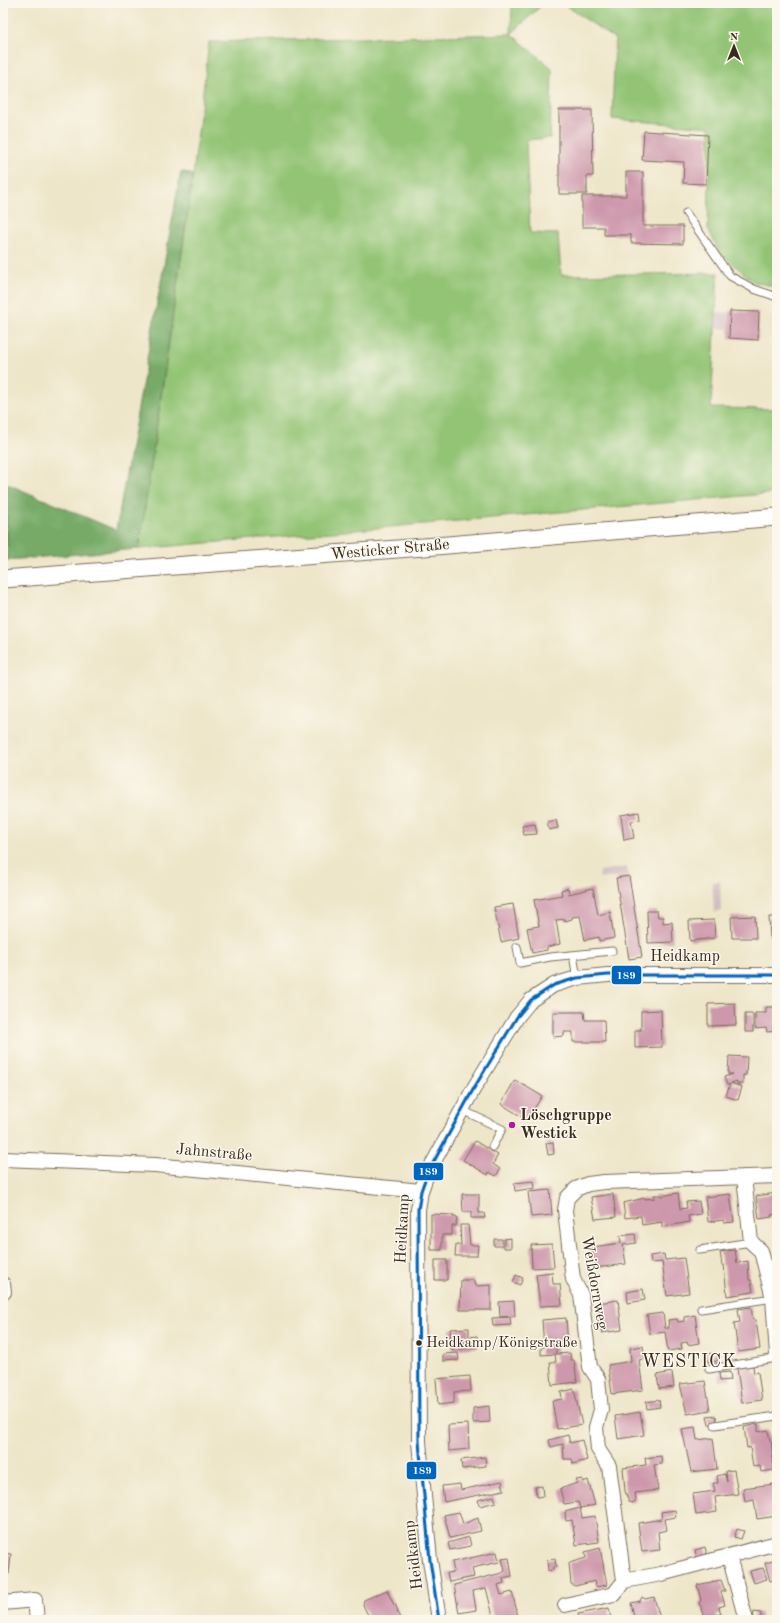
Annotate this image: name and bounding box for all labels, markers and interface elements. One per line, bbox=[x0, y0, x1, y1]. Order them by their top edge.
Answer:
north arrow bbox=[714, 26, 754, 66]
text: N bbox=[730, 32, 739, 43]
street label: Westicker Straße bbox=[330, 537, 450, 563]
street label: Heidkamp bbox=[650, 949, 720, 965]
line badge: 189 bbox=[611, 965, 642, 985]
text: 189 bbox=[616, 971, 636, 982]
place label: Löschgruppe Westick bbox=[520, 1108, 612, 1142]
marker: Löschgruppe Westick bbox=[507, 1120, 517, 1130]
street label: Jahnstraße bbox=[175, 1142, 253, 1164]
line badge: 189 bbox=[413, 1162, 444, 1181]
text: 189 bbox=[418, 1167, 438, 1178]
street label: Heidkamp bbox=[393, 1194, 413, 1264]
street label: Weißdornweg bbox=[578, 1235, 610, 1331]
place label: Heidkamp/Königstraße bbox=[426, 1336, 577, 1351]
marker: Heidkamp/Königstraße bbox=[414, 1338, 424, 1348]
district label: WESTICK bbox=[641, 1353, 737, 1371]
line badge: 189 bbox=[406, 1461, 437, 1480]
text: 189 bbox=[412, 1466, 432, 1477]
street label: Heidkamp bbox=[402, 1519, 426, 1591]

